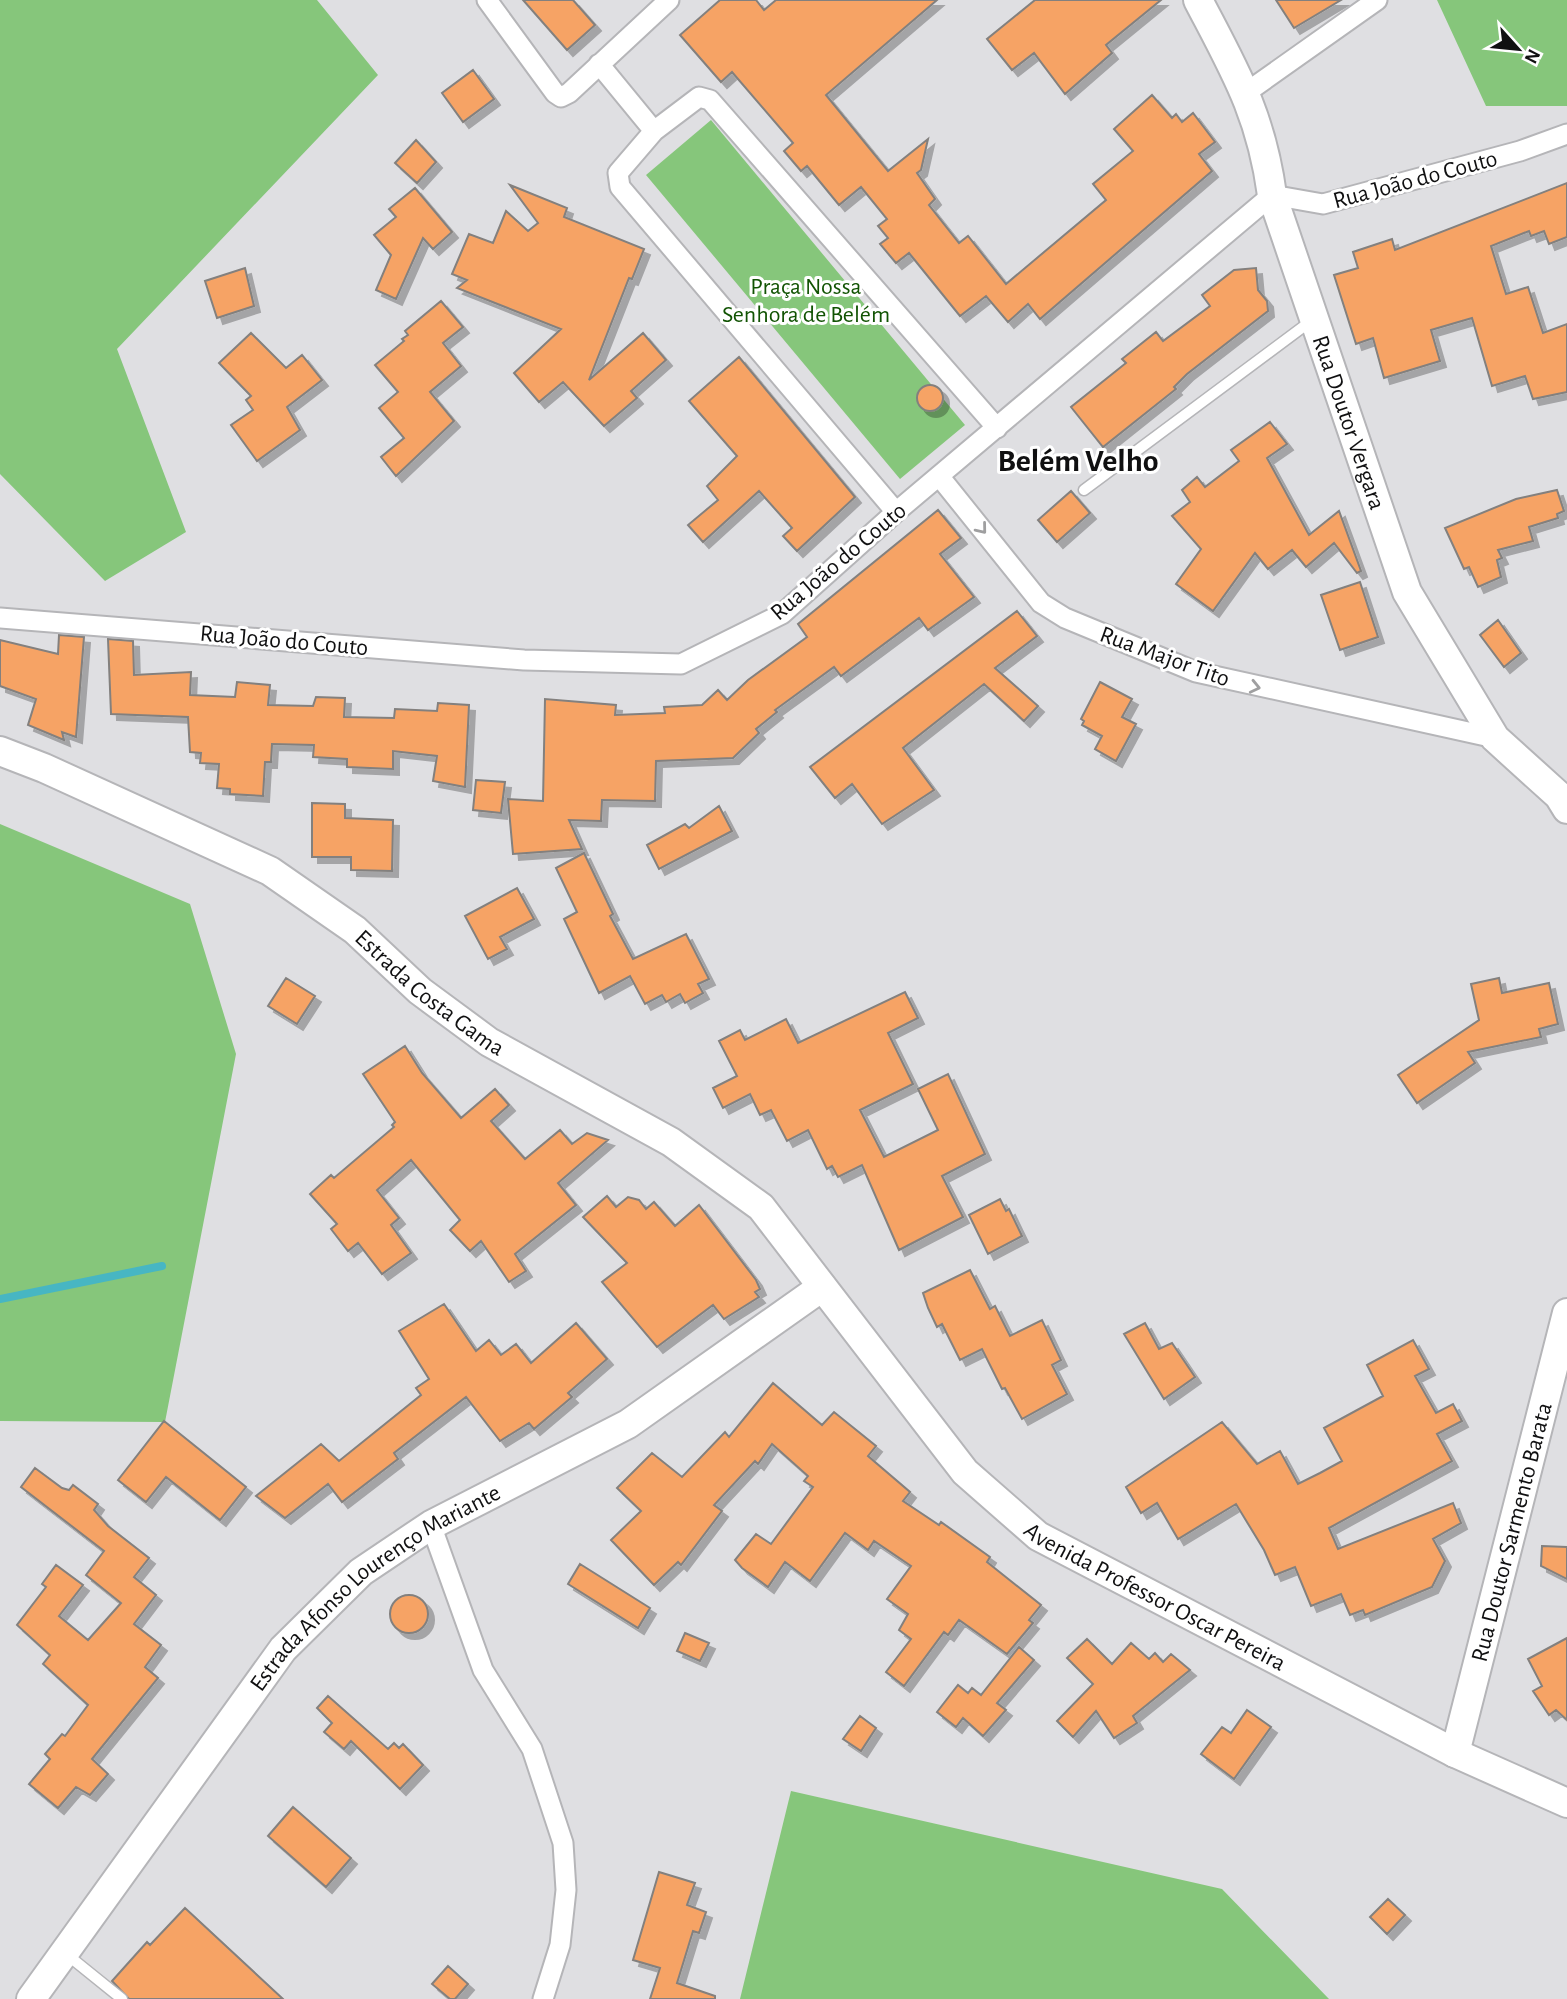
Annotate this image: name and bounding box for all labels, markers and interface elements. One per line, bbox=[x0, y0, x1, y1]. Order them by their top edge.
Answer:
north arrow bbox=[1483, 14, 1553, 84]
text: N bbox=[1520, 46, 1543, 66]
street label: Rua João do Couto bbox=[1331, 147, 1500, 213]
park label: Praça Nossa Senhora de Belém bbox=[722, 275, 890, 327]
street label: Rua Doutor Vergara bbox=[1308, 332, 1389, 513]
district label: Belém Velho bbox=[997, 445, 1159, 477]
street label: Rua João do Couto bbox=[766, 498, 911, 625]
one-way arrow bbox=[974, 521, 986, 534]
street label: Rua João do Couto bbox=[199, 622, 369, 660]
street label: Rua Major Tito bbox=[1097, 622, 1233, 692]
one-way arrow bbox=[1249, 678, 1261, 693]
street label: Estrada Costa Gama bbox=[350, 926, 508, 1061]
street label: Rua Doutor Sarmento Barata bbox=[1468, 1400, 1557, 1664]
street label: Estrada Afonso Lourenço Mariante bbox=[246, 1481, 504, 1696]
street label: Avenida Professor Oscar Pereira bbox=[1019, 1518, 1289, 1676]

